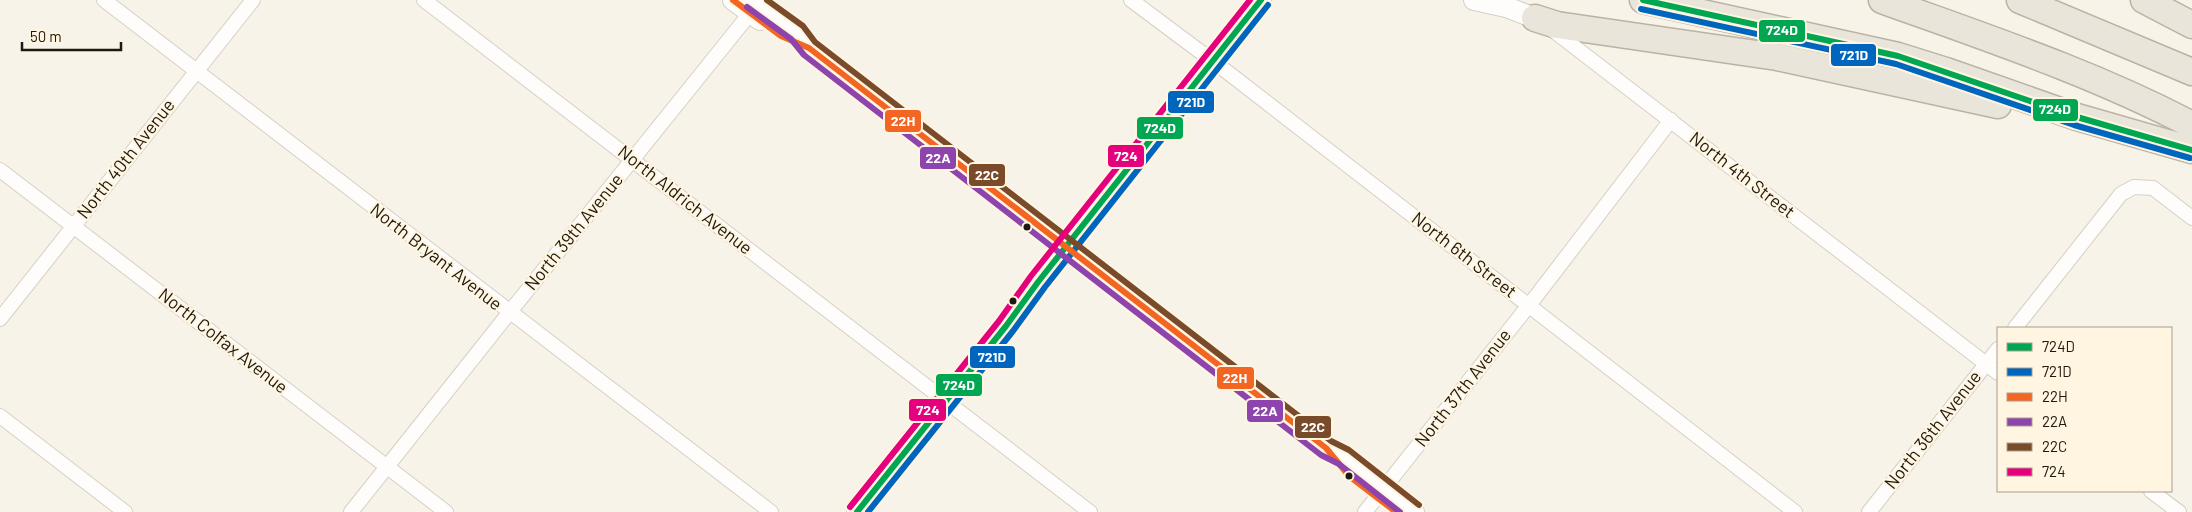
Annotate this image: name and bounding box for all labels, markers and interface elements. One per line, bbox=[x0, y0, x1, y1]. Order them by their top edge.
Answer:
line badge: 724D bbox=[1758, 19, 1806, 43]
scale bar bbox=[22, 20, 121, 52]
text: 724D bbox=[1766, 21, 1798, 38]
text: 50 m bbox=[30, 27, 62, 45]
line badge: 721D bbox=[1830, 43, 1877, 67]
text: 721D bbox=[1840, 46, 1868, 63]
line badge: 721D bbox=[1167, 90, 1215, 114]
text: 721D bbox=[1177, 93, 1205, 110]
street label: North 40th Avenue bbox=[72, 94, 179, 223]
line badge: 724D bbox=[2032, 98, 2079, 122]
text: 724D bbox=[2039, 100, 2071, 117]
line badge: 22H bbox=[884, 109, 922, 133]
text: 22H bbox=[891, 112, 915, 129]
line badge: 724D bbox=[1136, 116, 1184, 140]
text: 724D bbox=[1144, 119, 1176, 136]
street label: North 4th Street bbox=[1686, 126, 1800, 222]
street label: North Aldrich Avenue bbox=[614, 140, 757, 259]
line badge: 724 bbox=[1107, 144, 1145, 168]
line badge: 22A bbox=[919, 146, 957, 170]
text: 724 bbox=[1114, 147, 1138, 164]
text: 22A bbox=[925, 149, 951, 166]
line badge: 22C bbox=[968, 163, 1006, 187]
text: 22C bbox=[975, 166, 999, 183]
street label: North 39th Avenue bbox=[519, 168, 627, 294]
street label: North Bryant Avenue bbox=[366, 198, 507, 315]
street label: North 6th Street bbox=[1408, 206, 1521, 302]
unlabelled marker bbox=[1022, 222, 1032, 232]
street label: North Colfax Avenue bbox=[155, 283, 293, 398]
unlabelled marker bbox=[1008, 296, 1018, 306]
street label: North 37th Avenue bbox=[1409, 324, 1515, 451]
legend bbox=[1997, 327, 2172, 492]
text: 724D bbox=[2042, 337, 2075, 355]
line badge: 721D bbox=[969, 345, 1016, 369]
text: 721D bbox=[978, 348, 1006, 365]
text: 721D bbox=[2042, 362, 2071, 380]
line badge: 22H bbox=[1216, 366, 1255, 390]
street label: North 36th Avenue bbox=[1879, 366, 1985, 493]
text: 22H bbox=[1223, 369, 1247, 386]
line badge: 724D bbox=[935, 373, 983, 397]
text: 724D bbox=[943, 376, 975, 393]
text: 22H bbox=[2042, 387, 2068, 405]
line badge: 724 bbox=[908, 398, 947, 422]
line badge: 22A bbox=[1246, 399, 1284, 423]
text: 724 bbox=[916, 401, 940, 418]
text: 22A bbox=[1252, 402, 1278, 419]
text: 22A bbox=[2042, 412, 2067, 430]
line badge: 22C bbox=[1294, 415, 1332, 439]
text: 22C bbox=[1301, 418, 1325, 435]
text: 22C bbox=[2042, 437, 2067, 455]
text: 724 bbox=[2042, 462, 2065, 480]
unlabelled marker bbox=[1344, 471, 1354, 481]

